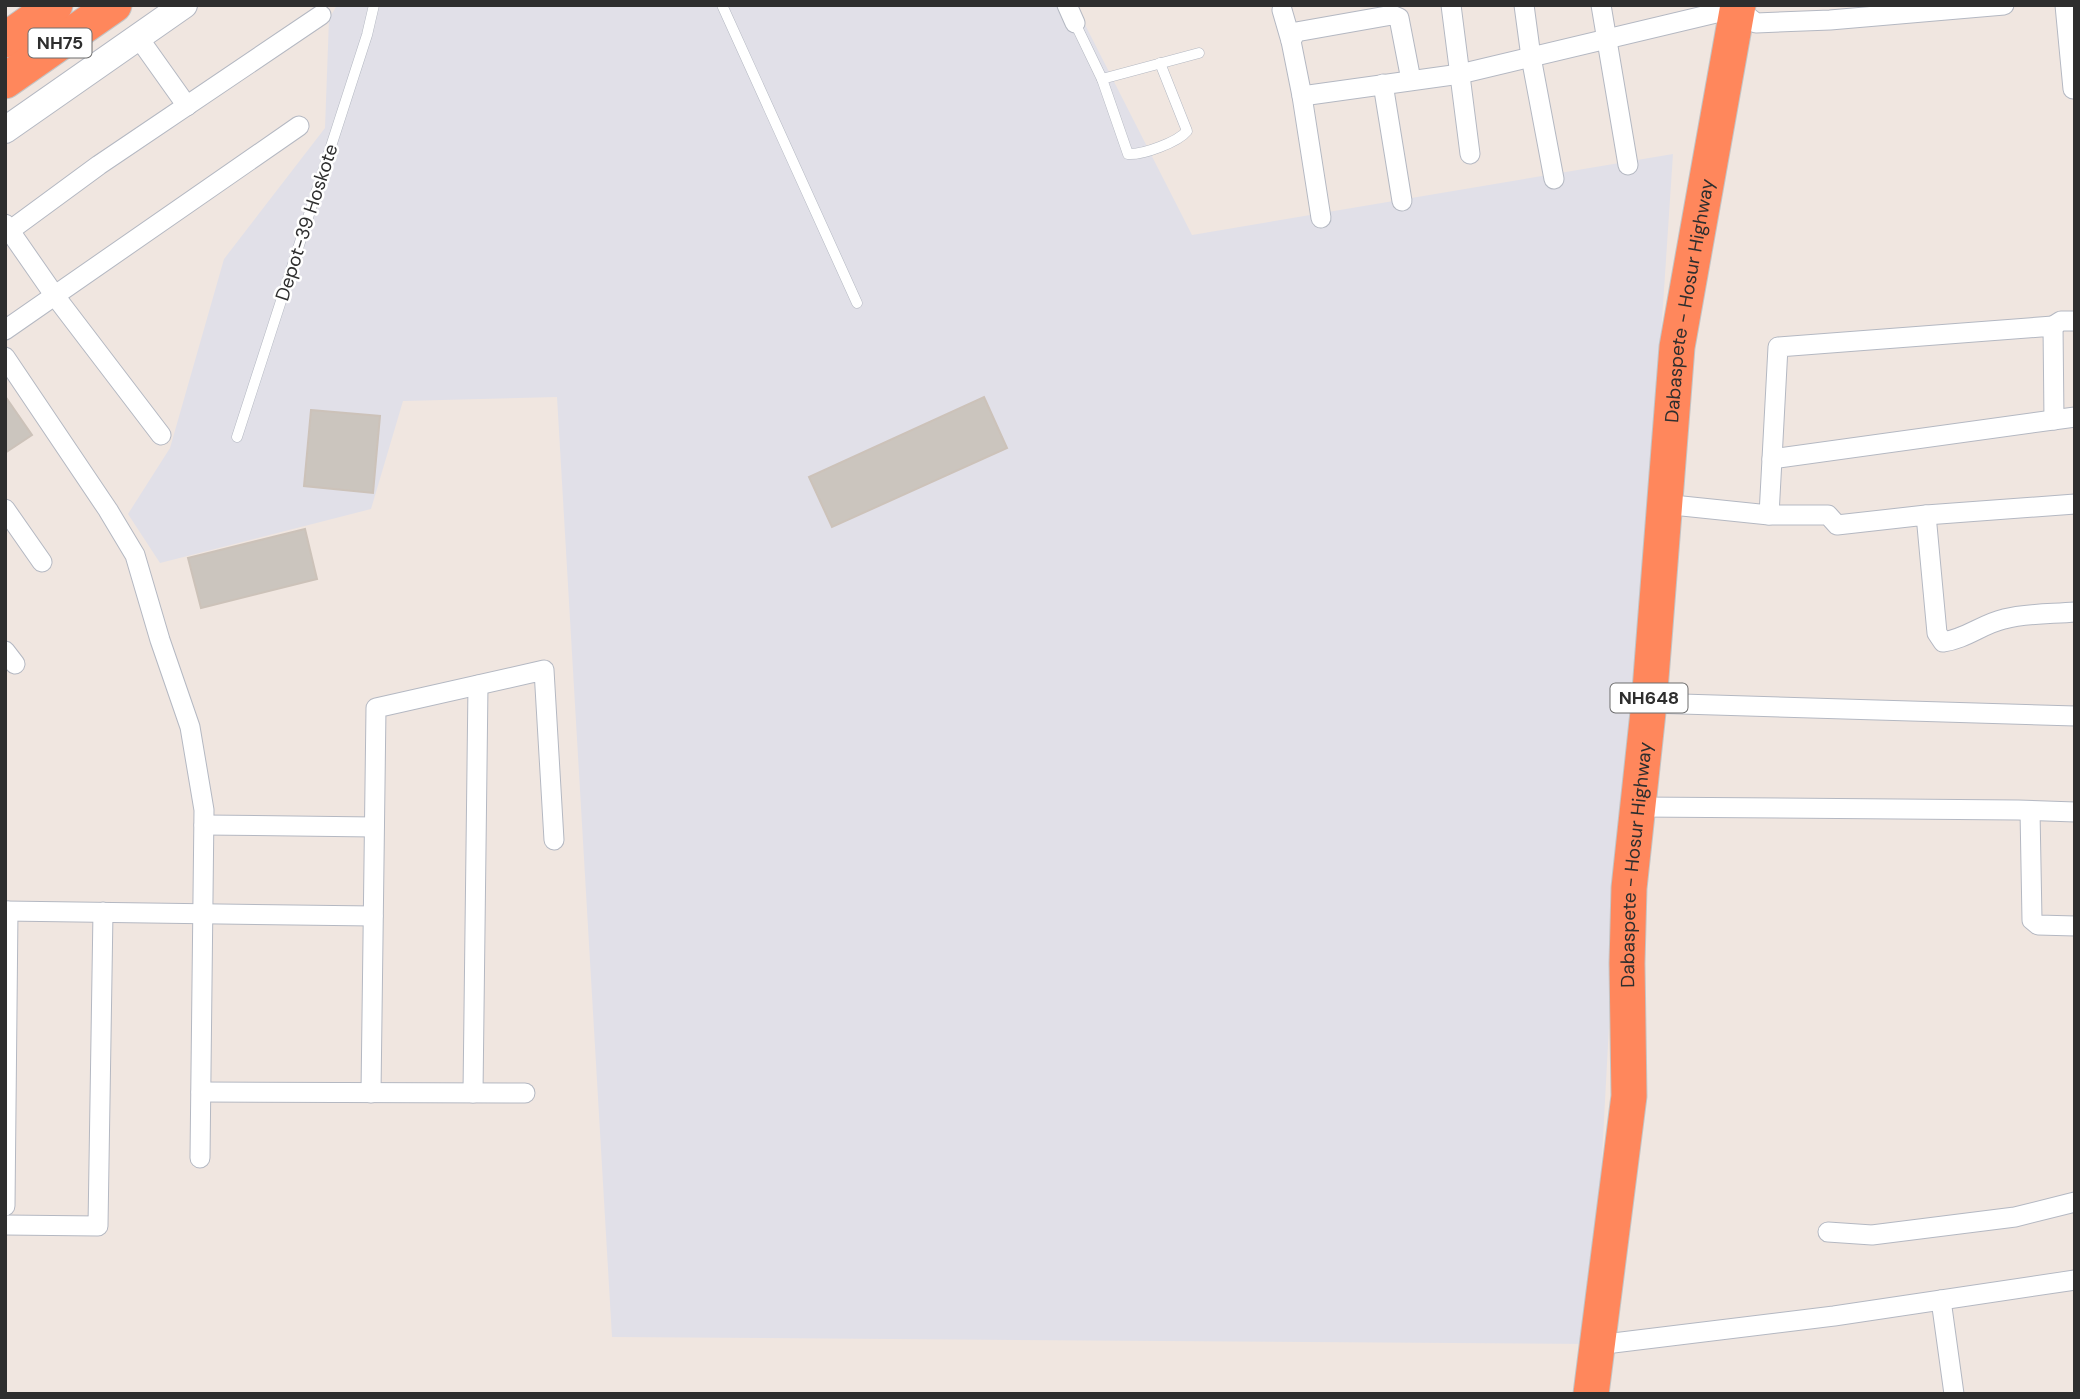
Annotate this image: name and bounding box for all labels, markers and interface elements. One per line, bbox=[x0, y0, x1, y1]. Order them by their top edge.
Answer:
road number: NH75 bbox=[28, 28, 92, 58]
street label: Depot-39 Hoskote bbox=[269, 141, 344, 304]
street label: Dabaspete - Hosur Highway bbox=[1659, 176, 1720, 424]
road number: NH648 bbox=[1610, 684, 1688, 712]
street label: Dabaspete - Hosur Highway bbox=[1615, 740, 1658, 988]

